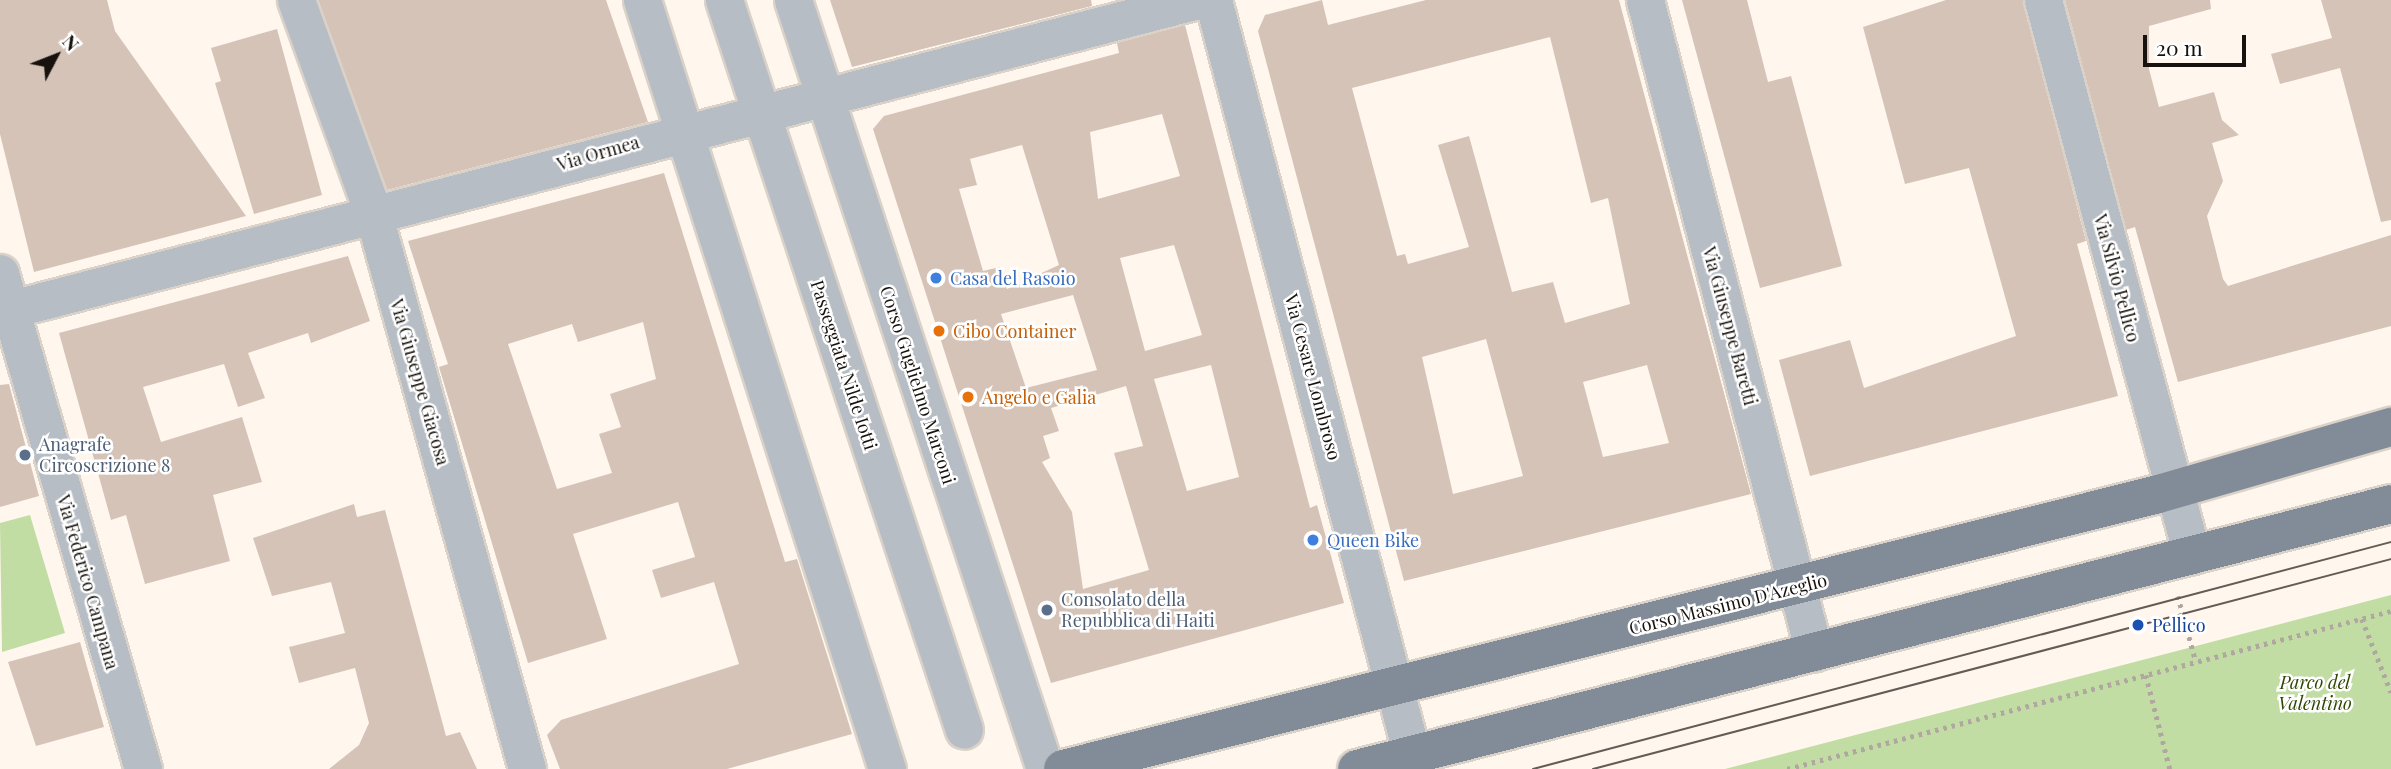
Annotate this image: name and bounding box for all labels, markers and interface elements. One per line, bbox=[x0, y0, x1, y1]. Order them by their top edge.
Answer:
north arrow bbox=[21, 21, 91, 91]
scale bar bbox=[2146, 21, 2249, 65]
text: N bbox=[57, 28, 86, 56]
text: 20 m bbox=[2156, 33, 2203, 61]
street label: Via Ormea bbox=[554, 131, 642, 175]
street label: Via Silvio Pellico bbox=[2090, 212, 2144, 344]
street label: Via Giuseppe Baretti bbox=[1698, 244, 1762, 408]
place label: Casa del Rasoio bbox=[950, 267, 1076, 289]
marker: Casa del Rasoio bbox=[928, 270, 944, 286]
street label: Passeggiata Nilde Iotti bbox=[806, 277, 882, 453]
street label: Corso Guglielmo Marconi bbox=[876, 283, 960, 487]
street label: Via Cesare Lombroso bbox=[1280, 291, 1346, 463]
street label: Via Giuseppe Giacosa bbox=[386, 296, 454, 468]
place label: Cibo Container bbox=[953, 320, 1077, 342]
marker: Cibo Container bbox=[931, 323, 947, 339]
place label: Angelo e Galia bbox=[982, 386, 1096, 408]
marker: Angelo e Galia bbox=[960, 389, 976, 405]
place label: Anagrafe Circoscrizione 8 bbox=[39, 434, 170, 476]
marker: Anagrafe Circoscrizione 8 bbox=[17, 447, 33, 463]
street label: Via Federico Campana bbox=[53, 492, 123, 672]
place label: Queen Bike bbox=[1327, 529, 1419, 551]
marker: Queen Bike bbox=[1305, 532, 1321, 548]
street label: Corso Massimo D'Azeglio bbox=[1627, 569, 1829, 639]
place label: Consolato della Repubblica di Haiti bbox=[1061, 589, 1215, 632]
marker: Consolato della Repubblica di Haiti bbox=[1039, 602, 1055, 618]
place label: Pellico bbox=[2152, 614, 2206, 636]
marker: Pellico bbox=[2130, 617, 2146, 633]
park label: Parco del Valentino bbox=[2278, 672, 2352, 714]

